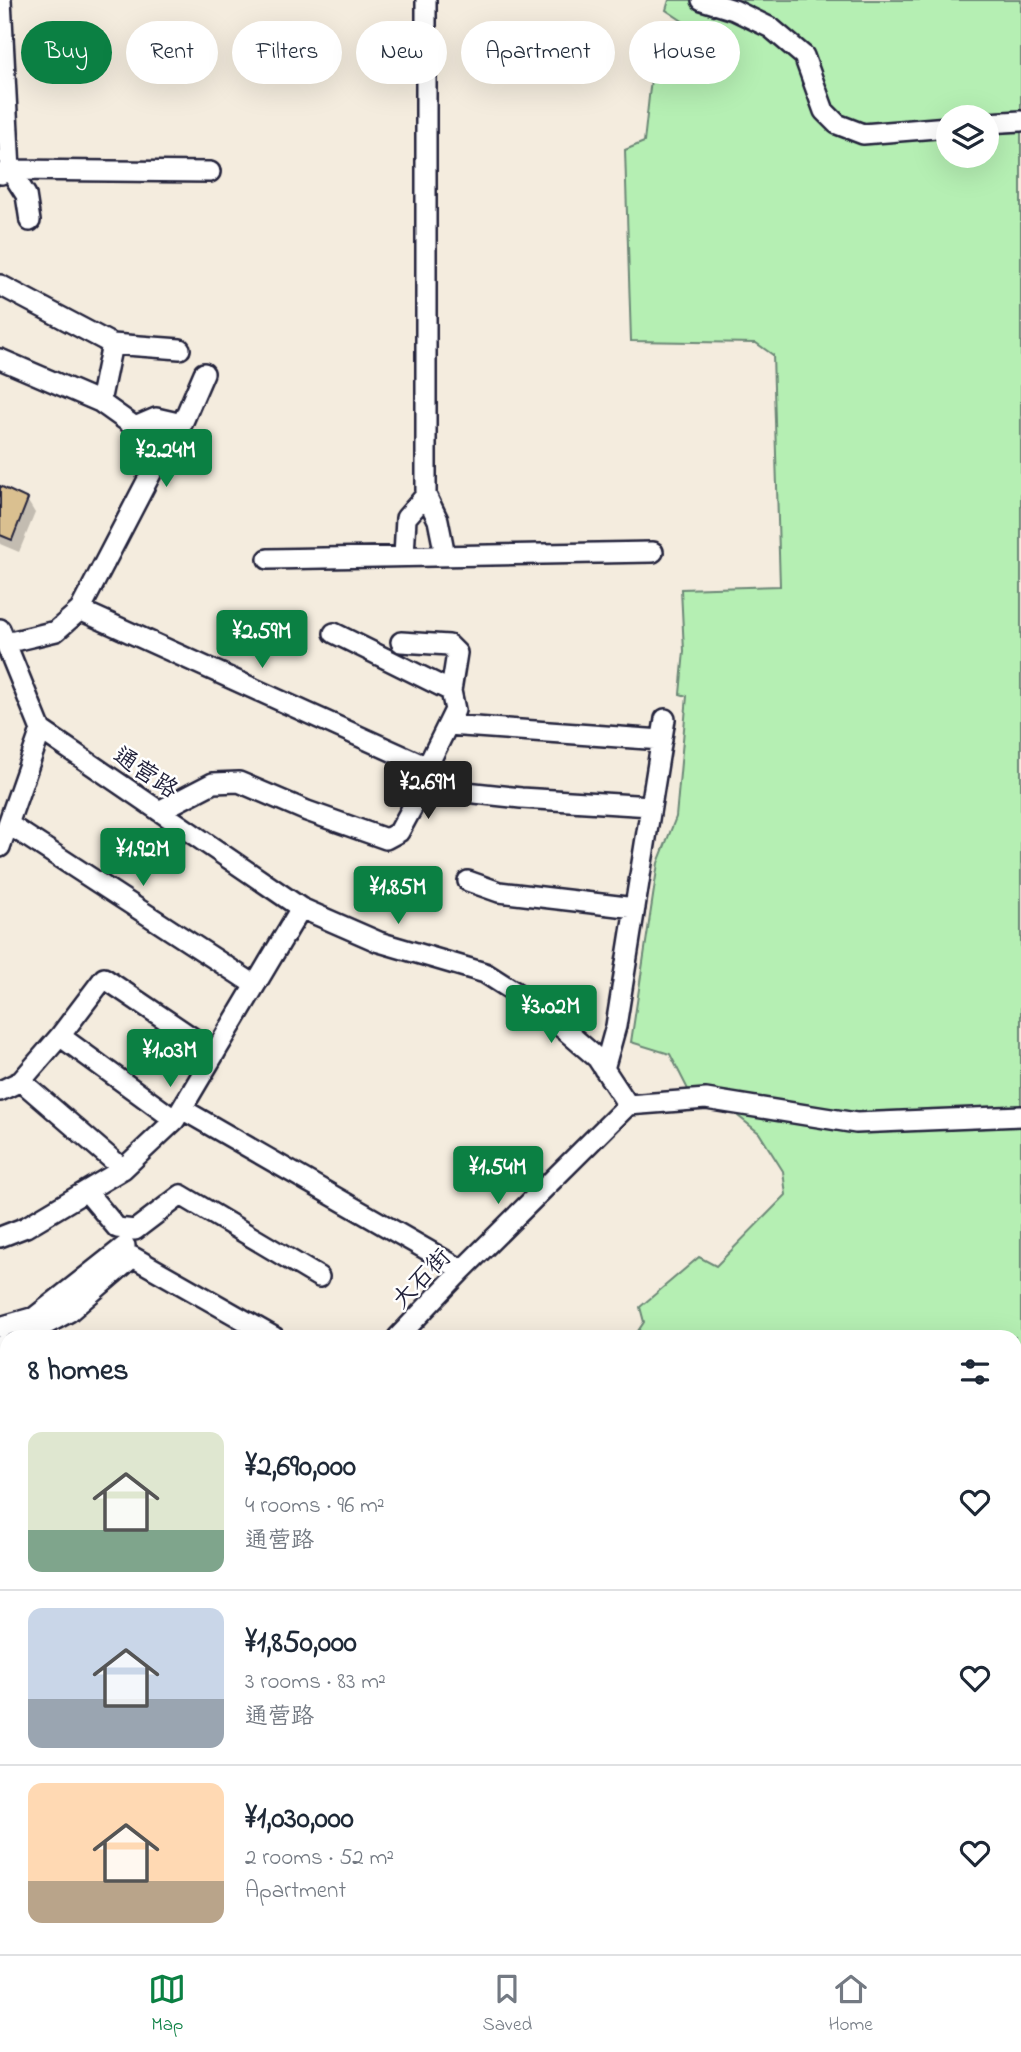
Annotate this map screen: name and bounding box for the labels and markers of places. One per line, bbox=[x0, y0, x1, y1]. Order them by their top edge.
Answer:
pin: ¥2.24M bbox=[109, 430, 223, 489]
pin: ¥2.59M bbox=[205, 610, 319, 670]
pin: ¥2.69M bbox=[371, 762, 485, 821]
pin: ¥1.92M bbox=[86, 828, 200, 888]
pin: ¥1.85M bbox=[341, 866, 455, 926]
pin: ¥3.02M bbox=[494, 986, 608, 1045]
pin: ¥1.03M bbox=[113, 1030, 227, 1089]
pin: ¥1.54M bbox=[441, 1146, 555, 1206]

